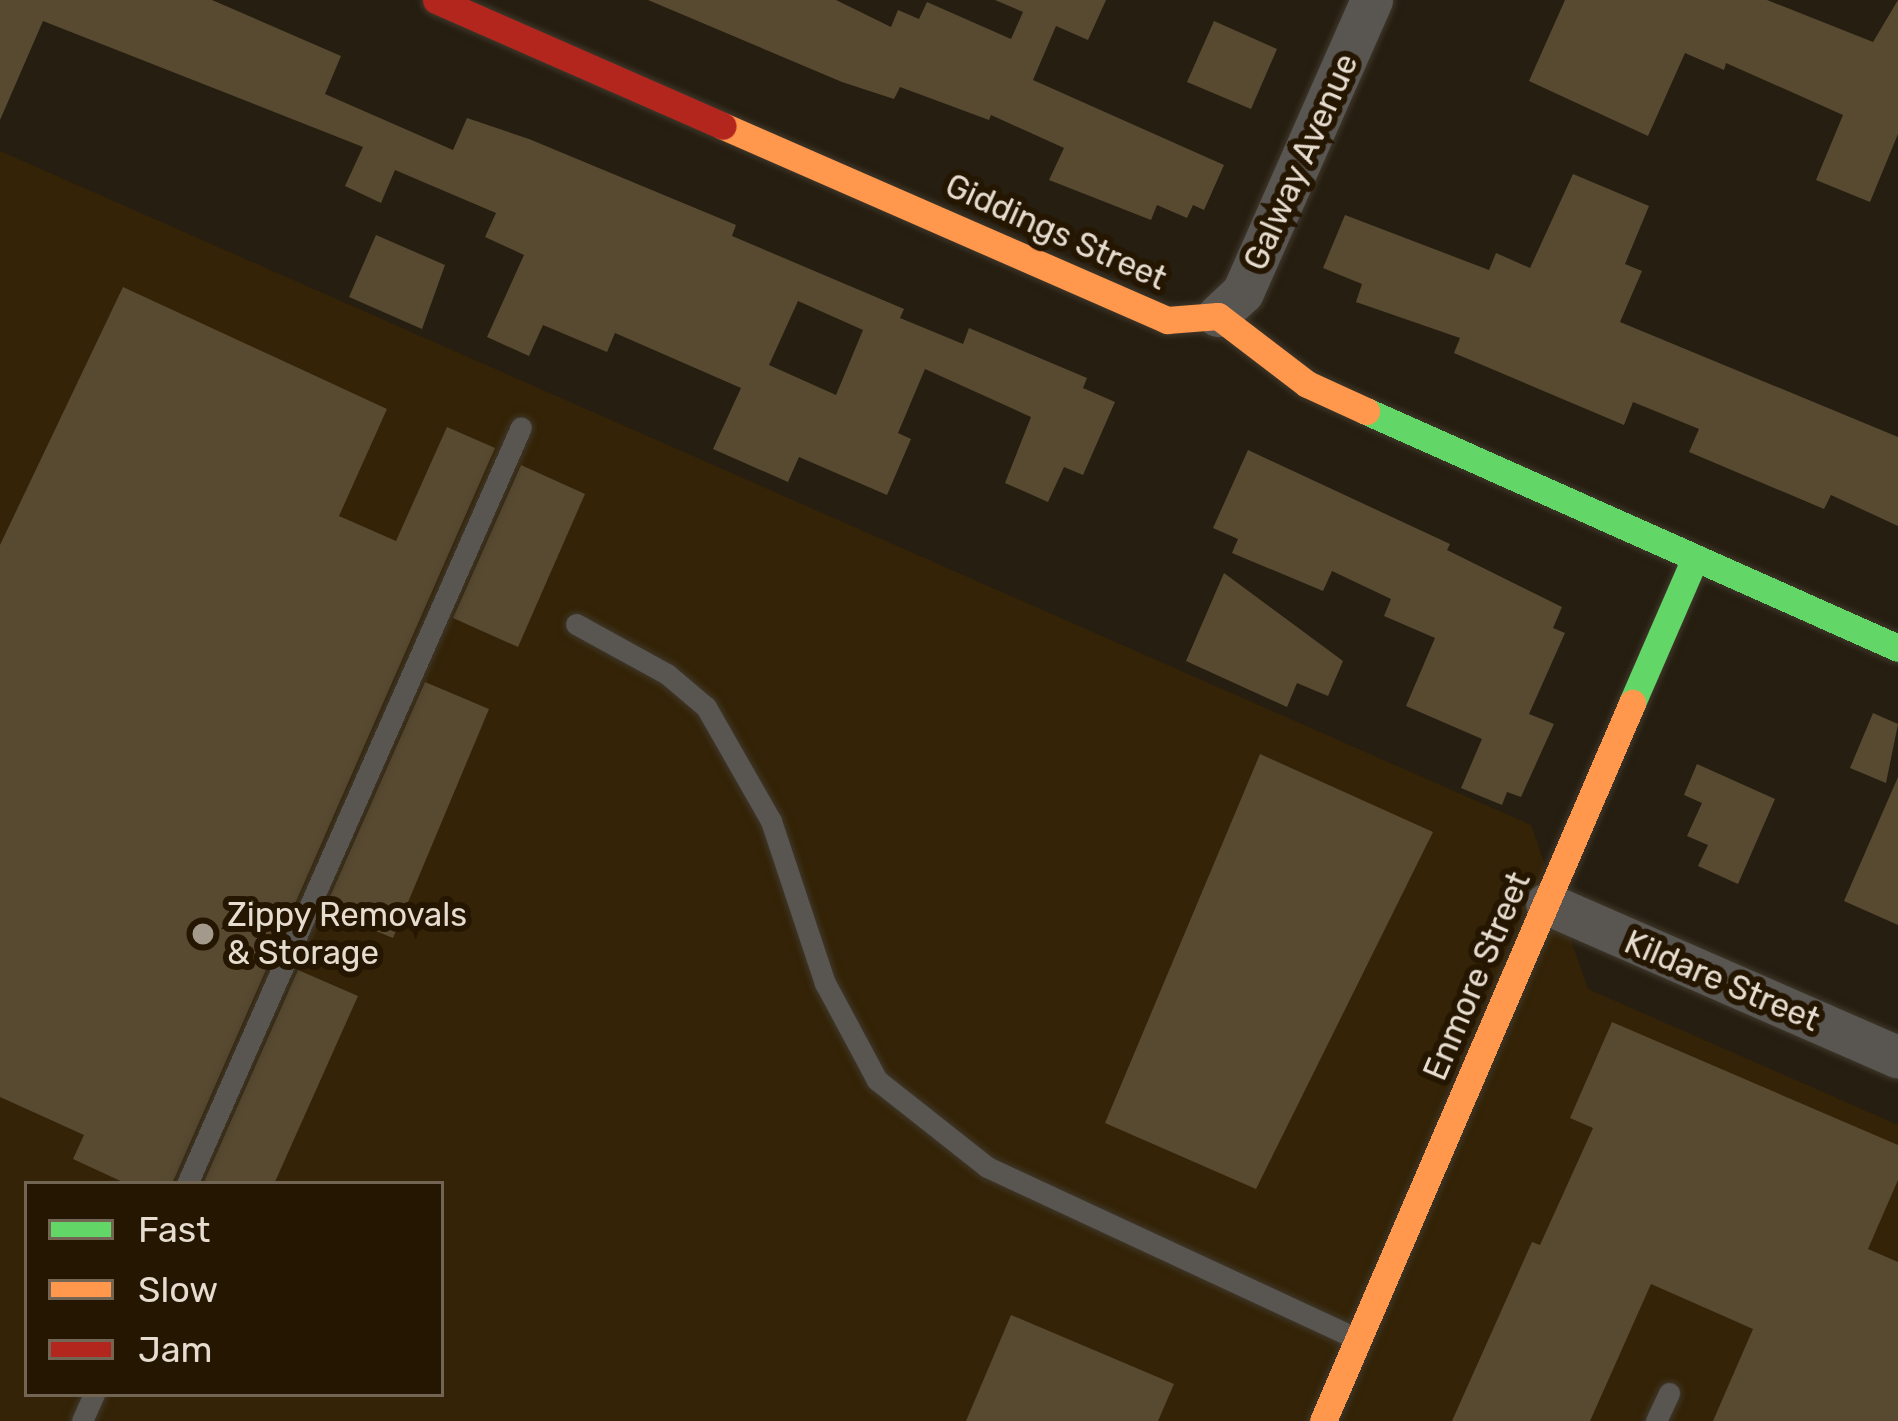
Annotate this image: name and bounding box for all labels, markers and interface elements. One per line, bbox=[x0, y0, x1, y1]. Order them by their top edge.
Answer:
street label: Galway Avenue bbox=[1235, 47, 1367, 277]
street label: Giddings Street bbox=[939, 166, 1173, 298]
street label: Enmore Street bbox=[1415, 866, 1539, 1086]
place label: Zippy Removals & Storage bbox=[227, 895, 468, 973]
marker: Zippy Removals & Storage bbox=[190, 921, 216, 947]
street label: Kildare Street bbox=[1619, 922, 1825, 1040]
legend bbox=[24, 1181, 444, 1397]
text: Fast bbox=[138, 1208, 210, 1251]
text: Slow bbox=[138, 1268, 218, 1311]
text: Jam bbox=[138, 1328, 213, 1371]

